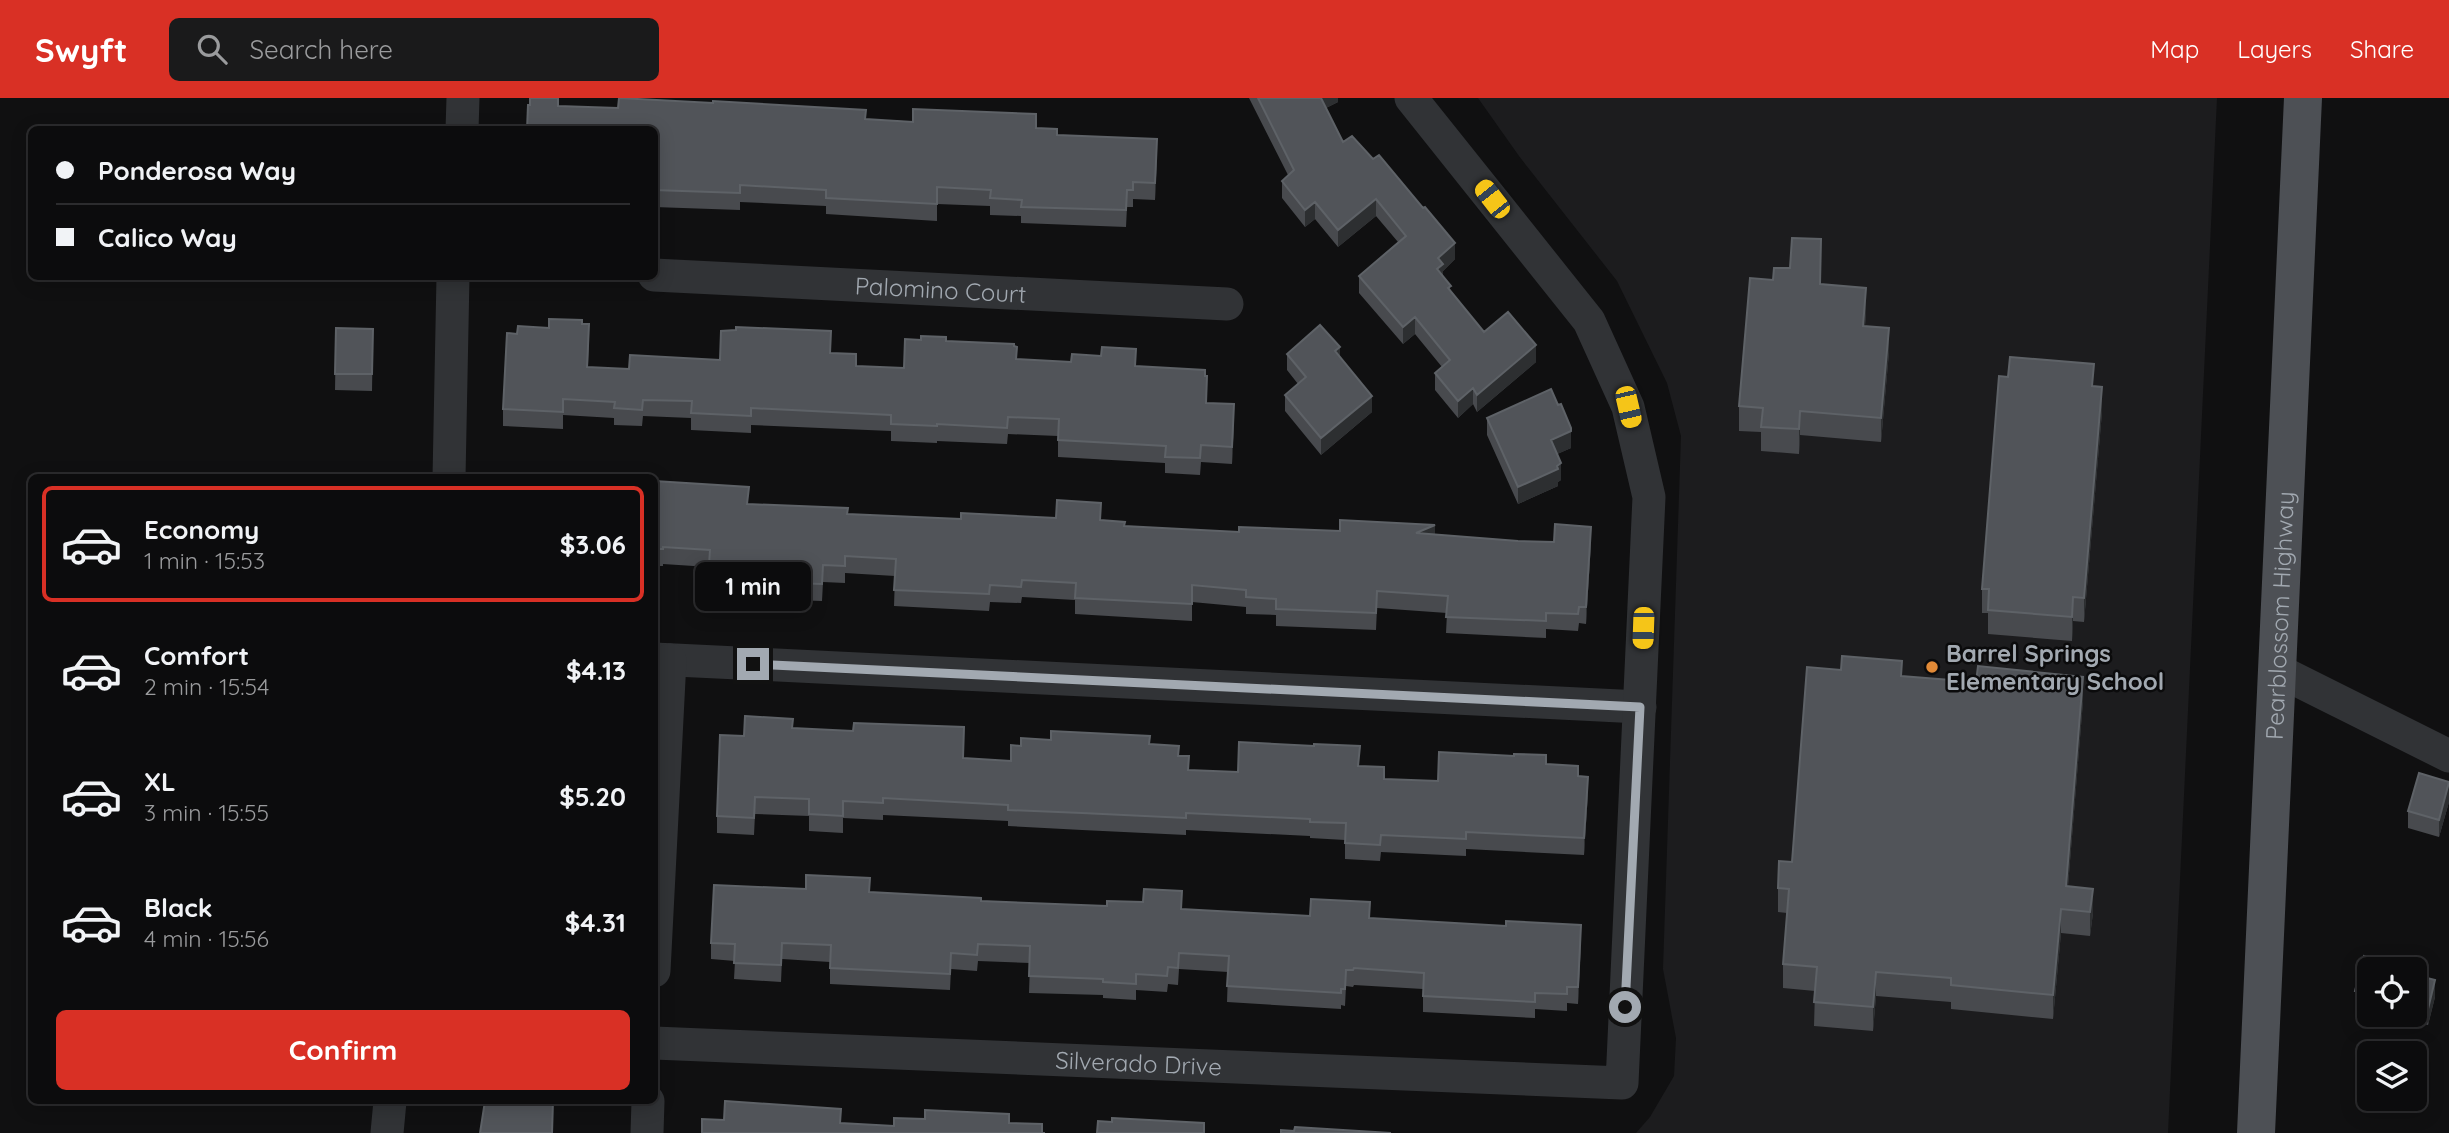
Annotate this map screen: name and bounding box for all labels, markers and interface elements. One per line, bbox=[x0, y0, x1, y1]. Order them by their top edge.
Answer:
search box bbox=[169, 18, 659, 81]
text: Swyft bbox=[35, 29, 127, 70]
icon: search bbox=[193, 30, 231, 68]
text: Search here bbox=[249, 33, 393, 66]
text: Map bbox=[2150, 34, 2199, 64]
text: Layers bbox=[2237, 34, 2312, 64]
text: Share bbox=[2350, 34, 2414, 64]
text: Ponderosa Way bbox=[98, 154, 296, 187]
car bbox=[1471, 176, 1514, 222]
text: Calico Way bbox=[98, 221, 237, 254]
street label: Palomino Court bbox=[854, 270, 1027, 309]
car bbox=[1614, 384, 1643, 430]
street label: Pearblossom Highway bbox=[2259, 491, 2300, 740]
icon: car bbox=[60, 513, 123, 576]
text: Economy bbox=[144, 513, 259, 546]
text: $3.06 bbox=[560, 528, 626, 561]
text: 1 min · 15:53 bbox=[144, 546, 265, 575]
callout: 1 min bbox=[695, 562, 811, 612]
text: 1 min bbox=[725, 572, 781, 601]
car bbox=[1632, 607, 1655, 649]
place label: Barrel Springs Elementary School bbox=[1946, 638, 2164, 696]
icon: car bbox=[60, 639, 123, 702]
text: Comfort bbox=[144, 639, 249, 672]
route end bbox=[737, 648, 769, 680]
text: $4.13 bbox=[566, 654, 626, 687]
marker: Barrel Springs Elementary School bbox=[1924, 659, 1940, 675]
text: 2 min · 15:54 bbox=[144, 672, 269, 701]
icon: car bbox=[60, 765, 123, 828]
text: XL bbox=[144, 765, 176, 798]
text: $5.20 bbox=[559, 780, 626, 813]
text: 3 min · 15:55 bbox=[144, 798, 269, 827]
icon: car bbox=[60, 891, 123, 954]
text: Black bbox=[144, 891, 213, 924]
text: $4.31 bbox=[565, 906, 626, 939]
text: 4 min · 15:56 bbox=[144, 924, 269, 953]
map controls bbox=[2357, 957, 2427, 1111]
button: locate bbox=[2357, 957, 2427, 1027]
route start bbox=[1609, 991, 1641, 1023]
button: Confirm bbox=[56, 1010, 630, 1090]
button: layers bbox=[2357, 1041, 2427, 1111]
street label: Silverado Drive bbox=[1055, 1045, 1222, 1081]

